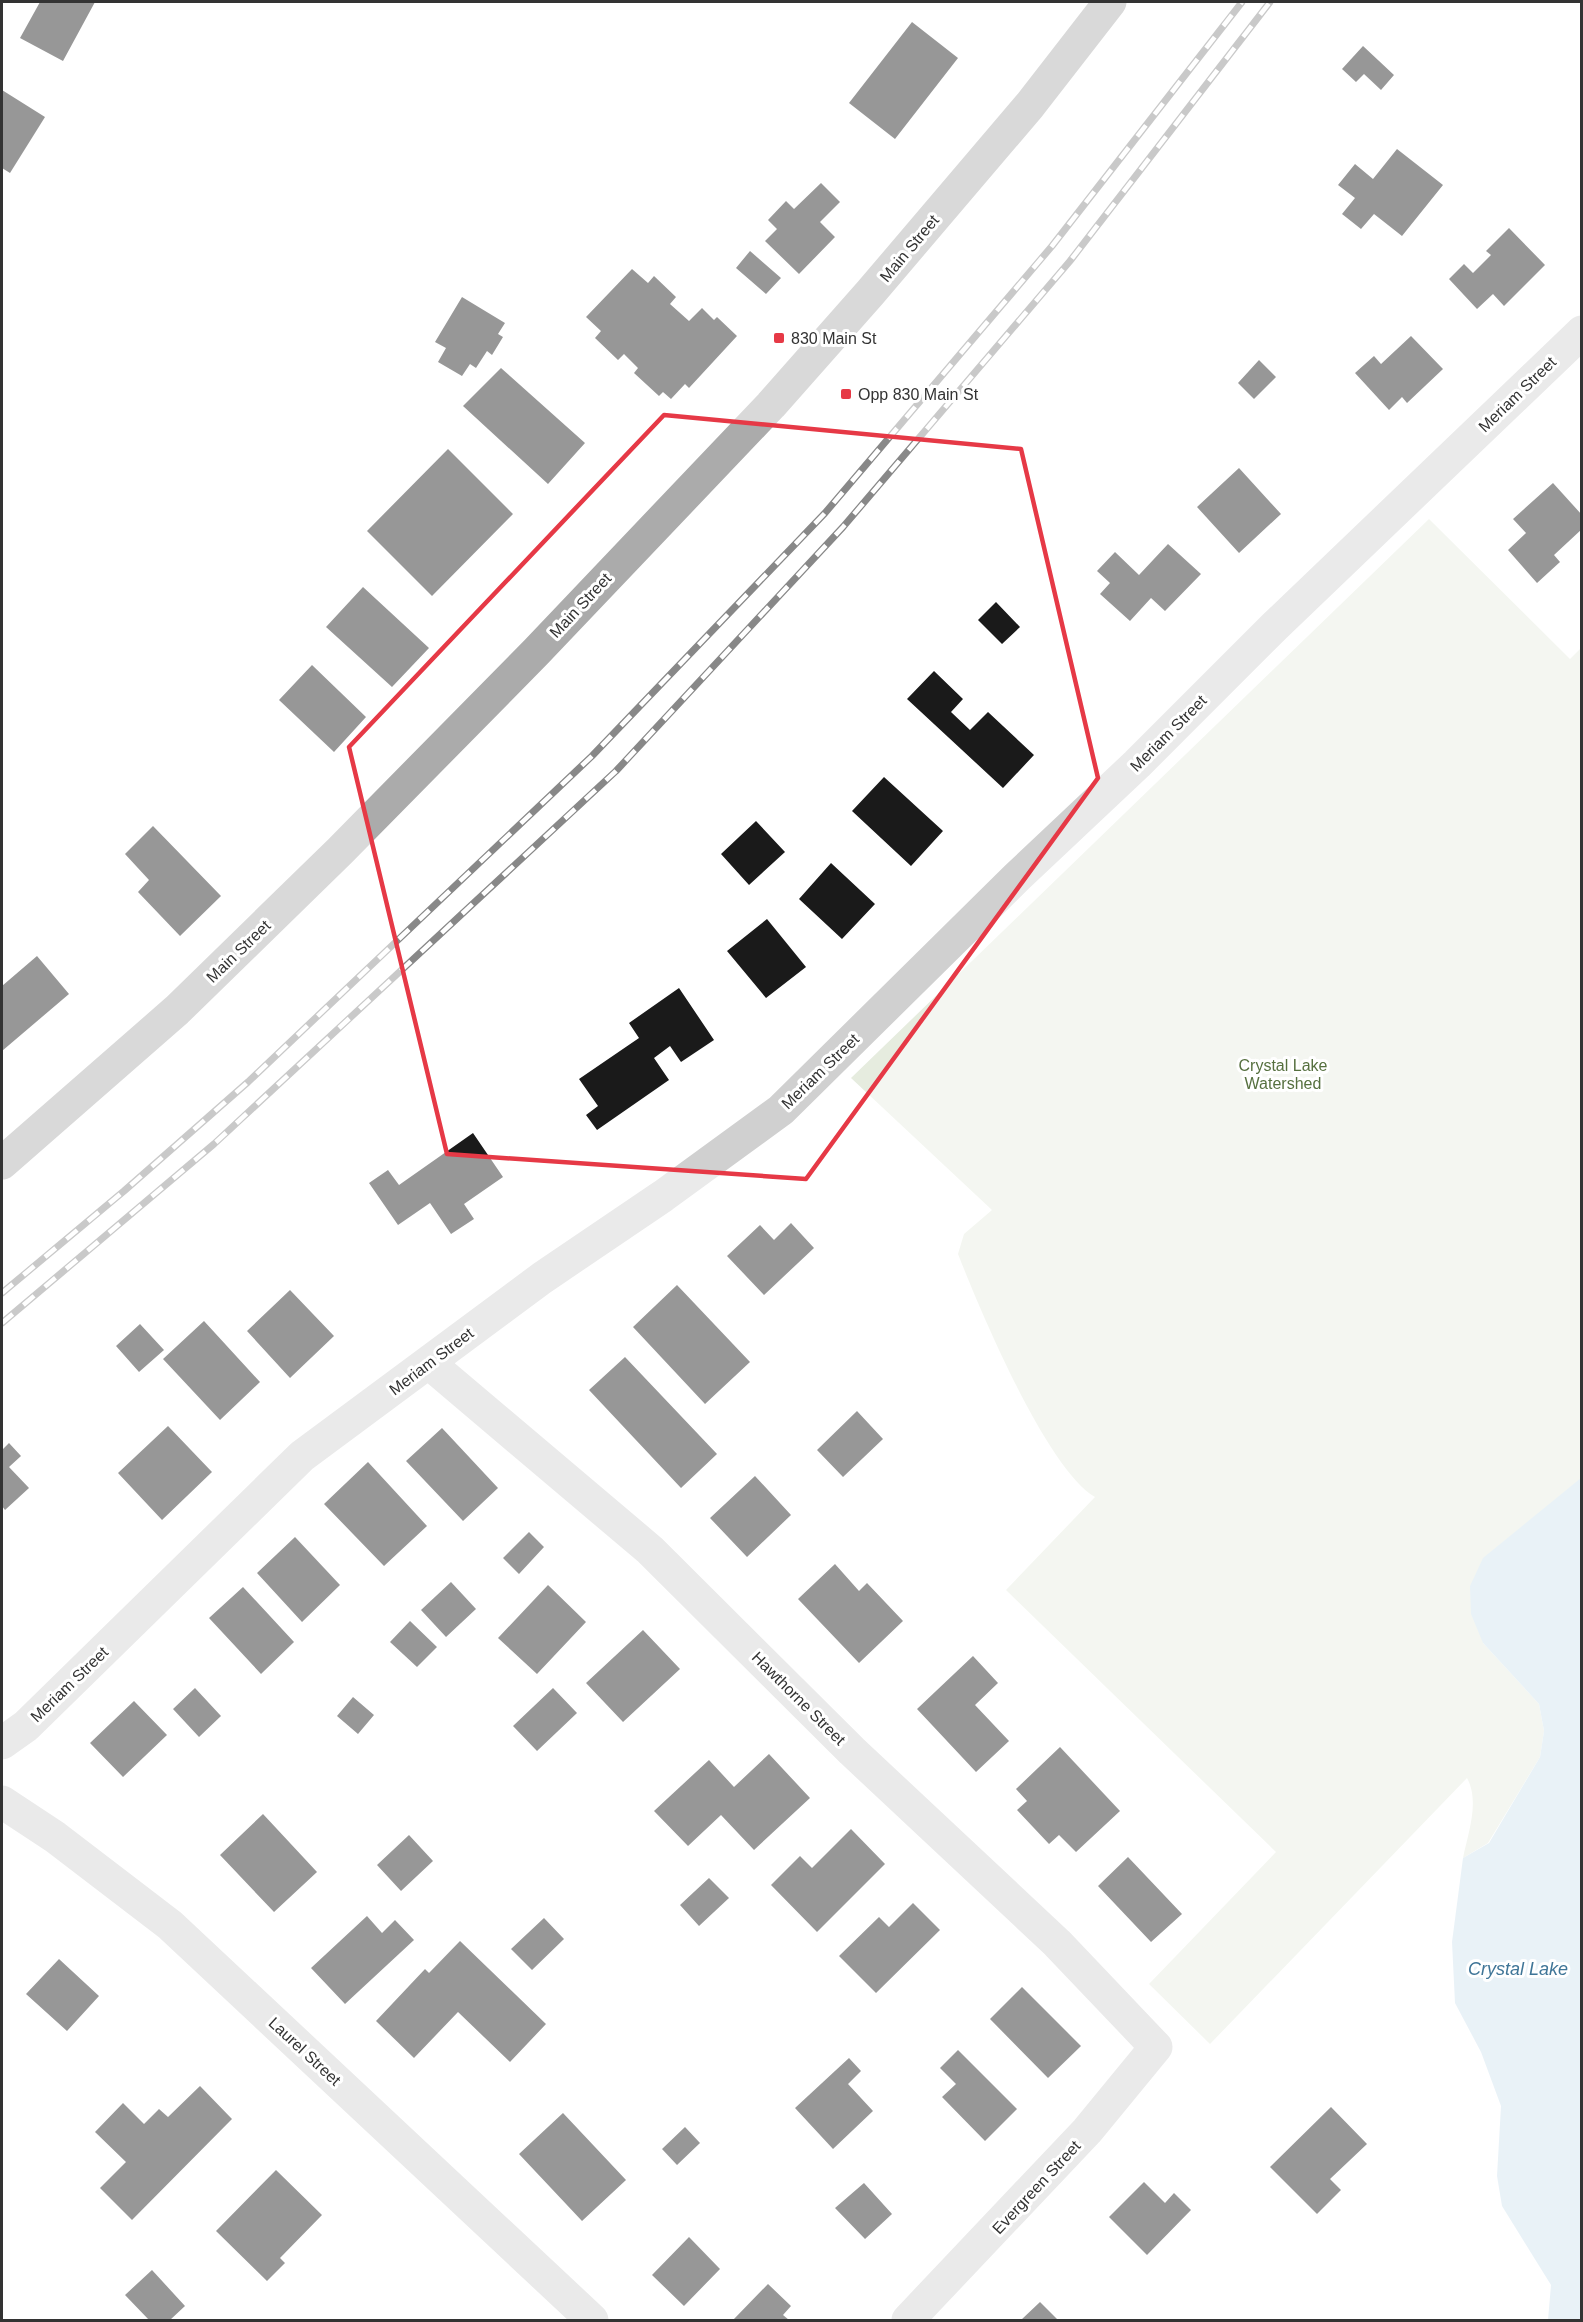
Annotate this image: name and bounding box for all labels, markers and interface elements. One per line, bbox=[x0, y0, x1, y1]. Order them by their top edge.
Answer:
street label: Main Street bbox=[877, 211, 943, 285]
place label: 830 Main St bbox=[791, 330, 877, 347]
marker: 830 Main St bbox=[772, 331, 786, 345]
street label: Meriam Street bbox=[1475, 353, 1560, 435]
place label: Opp 830 Main St bbox=[858, 386, 979, 403]
marker: Opp 830 Main St bbox=[839, 387, 853, 401]
street label: Main Street bbox=[546, 569, 615, 641]
street label: Meriam Street bbox=[1127, 691, 1210, 775]
street label: Main Street bbox=[203, 916, 274, 986]
street label: Meriam Street bbox=[778, 1030, 863, 1112]
park label: Crystal Lake Watershed bbox=[1239, 1057, 1328, 1092]
street label: Meriam Street bbox=[386, 1324, 477, 1398]
street label: Meriam Street bbox=[27, 1643, 112, 1725]
street label: Hawthorne Street bbox=[749, 1648, 849, 1749]
water label: Crystal Lake bbox=[1468, 1959, 1568, 1979]
street label: Laurel Street bbox=[265, 2014, 344, 2089]
street label: Evergreen Street bbox=[989, 2137, 1084, 2237]

